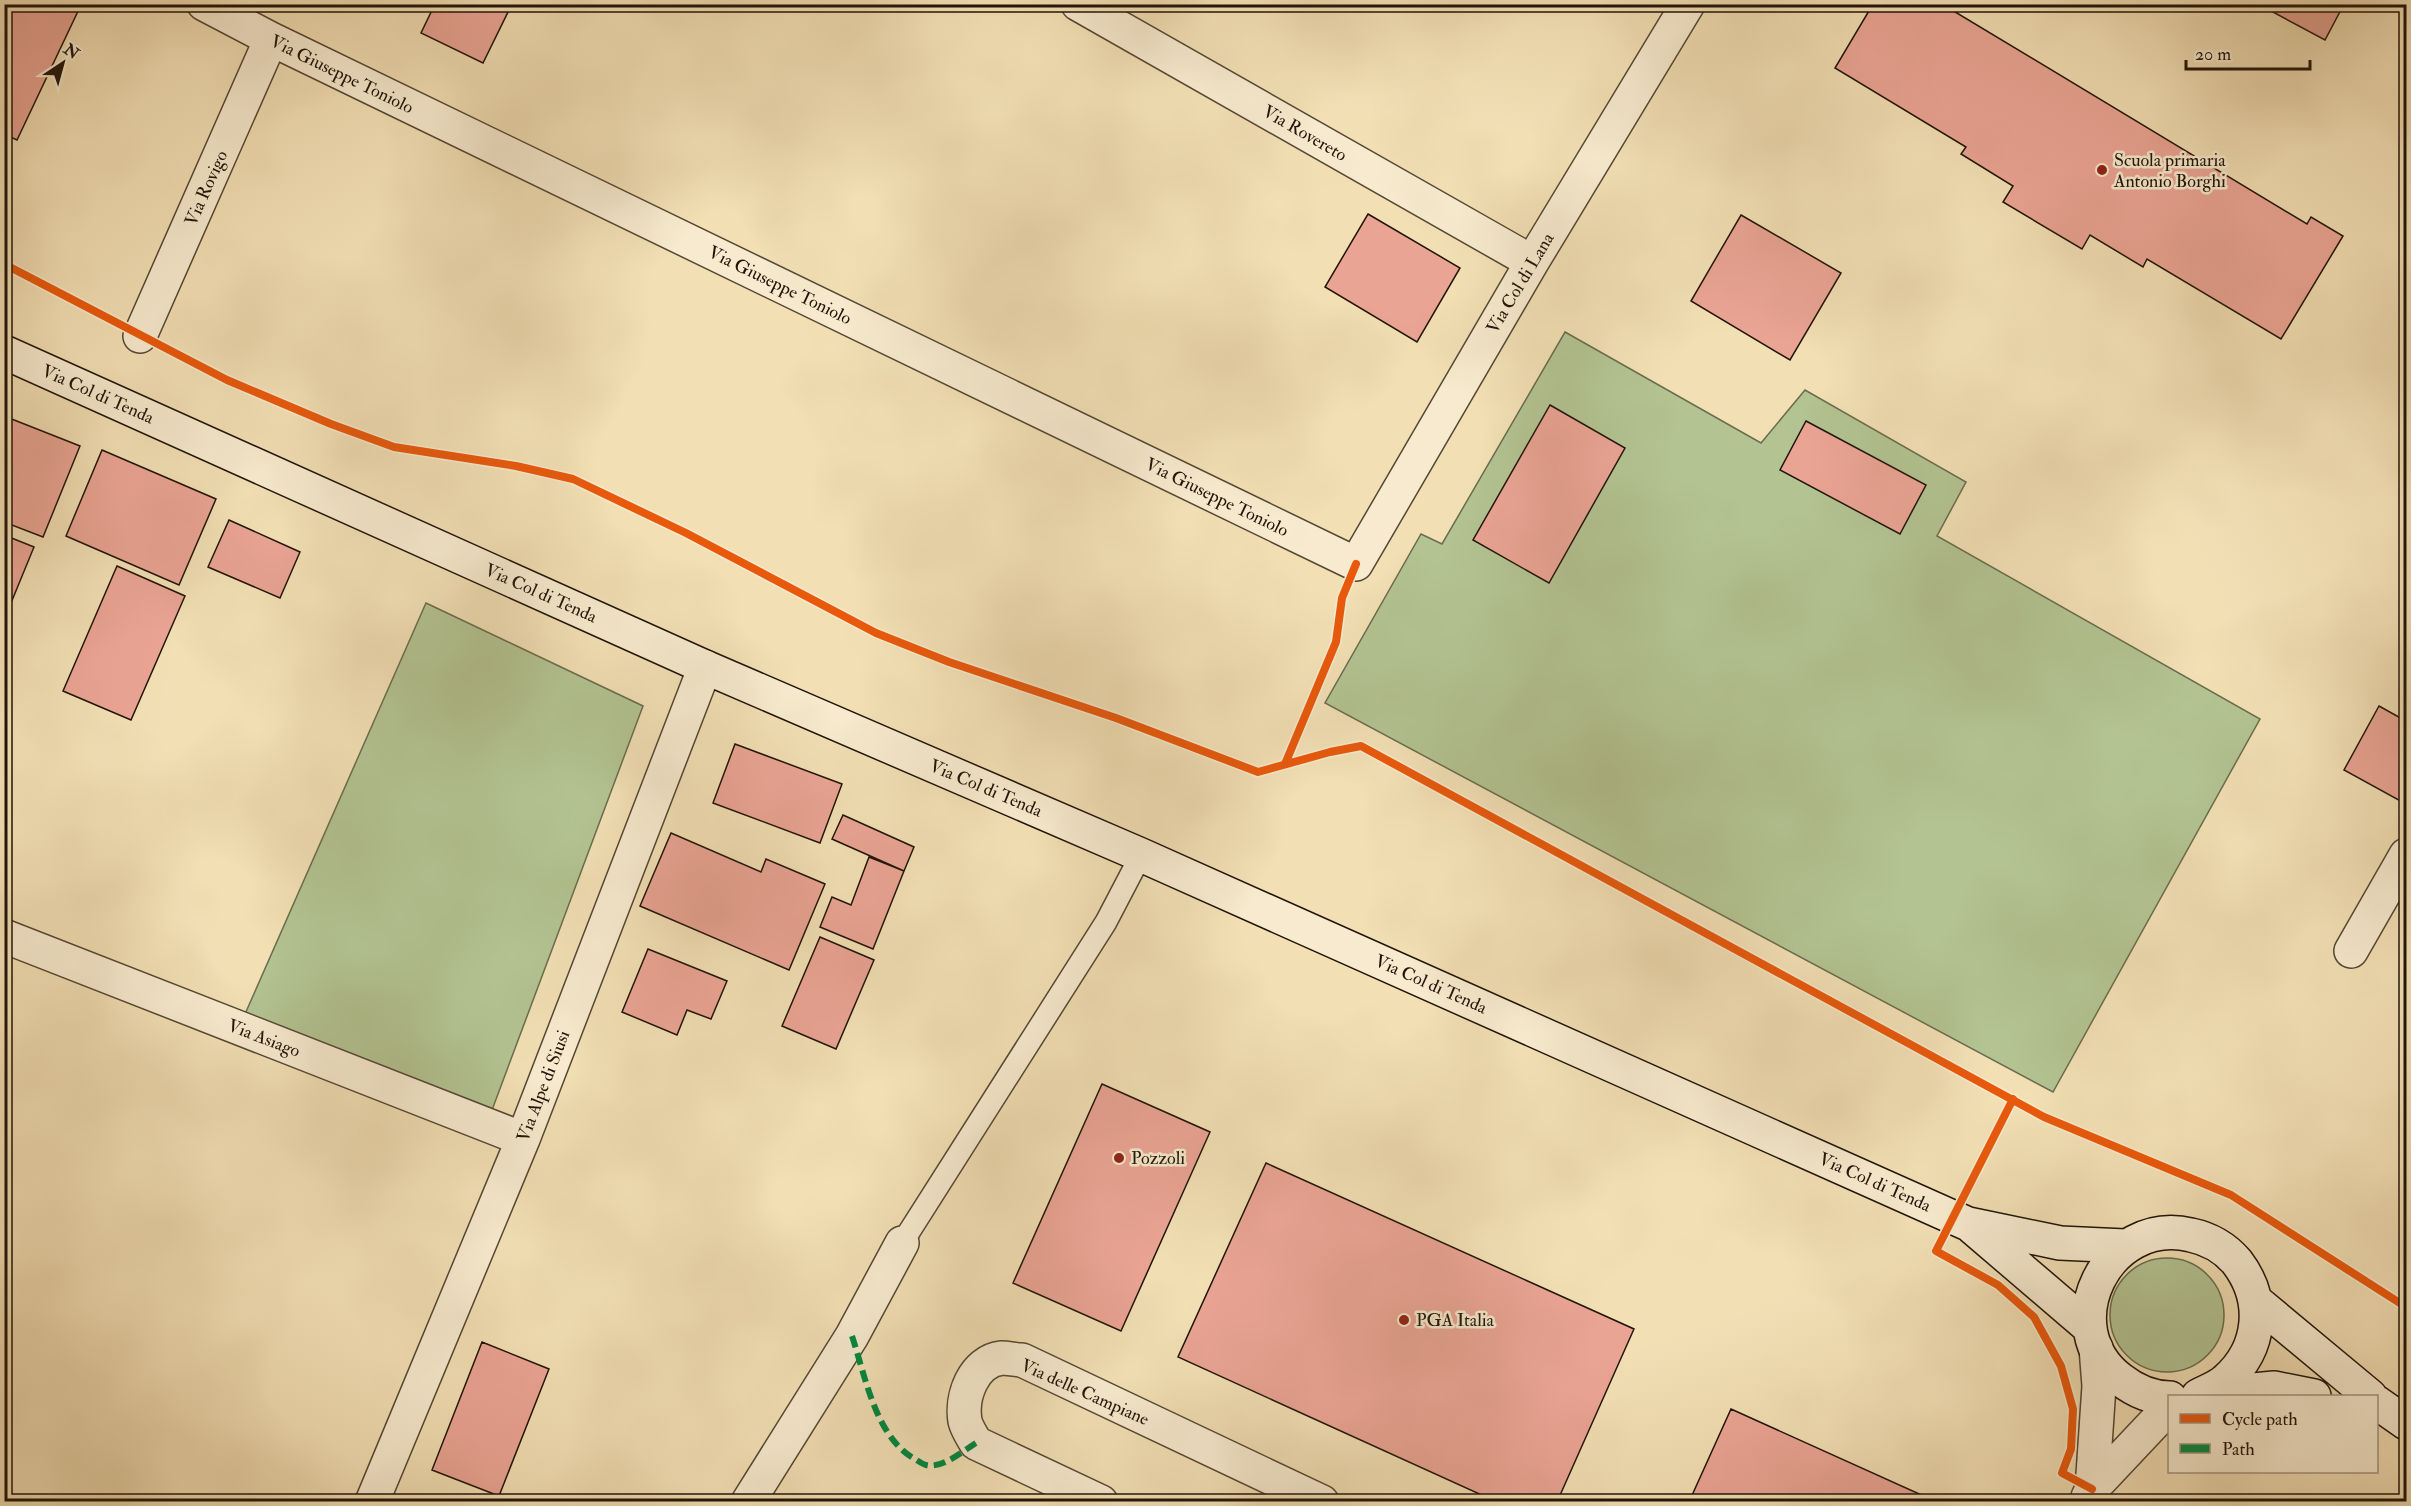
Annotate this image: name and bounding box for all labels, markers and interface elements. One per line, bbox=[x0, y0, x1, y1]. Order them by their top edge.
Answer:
street label: Via Giuseppe Toniolo bbox=[266, 30, 417, 119]
north arrow bbox=[33, 33, 93, 93]
scale bar bbox=[2186, 33, 2310, 71]
text: N bbox=[59, 39, 83, 64]
text: 20 m bbox=[2195, 43, 2231, 66]
street label: Via Rovereto bbox=[1258, 100, 1351, 167]
street label: Via Rovigo bbox=[180, 147, 233, 229]
place label: Scuola primaria Antonio Borghi bbox=[2113, 149, 2226, 193]
marker: Scuola primaria Antonio Borghi bbox=[2095, 163, 2109, 177]
street label: Via Col di Lana bbox=[1481, 228, 1560, 338]
street label: Via Giuseppe Toniolo bbox=[704, 241, 855, 330]
street label: Via Col di Tenda bbox=[38, 359, 158, 430]
street label: Via Giuseppe Toniolo bbox=[1141, 453, 1292, 542]
street label: Via Col di Tenda bbox=[481, 558, 601, 629]
street label: Via Col di Tenda bbox=[926, 754, 1046, 823]
street label: Via Col di Tenda bbox=[1371, 949, 1491, 1020]
street label: Via Asiago bbox=[224, 1014, 304, 1063]
street label: Via Alpe di Siusi bbox=[512, 1027, 575, 1145]
place label: Pozzoli bbox=[1131, 1147, 1185, 1170]
street label: Via Col di Tenda bbox=[1815, 1147, 1935, 1218]
marker: Pozzoli bbox=[1112, 1151, 1126, 1165]
place label: PGA Italia bbox=[1416, 1309, 1495, 1332]
marker: PGA Italia bbox=[1397, 1313, 1411, 1327]
street label: Via delle Campiane bbox=[1017, 1354, 1153, 1431]
legend bbox=[2168, 1395, 2378, 1473]
text: Cycle path bbox=[2222, 1408, 2298, 1431]
text: Path bbox=[2222, 1438, 2255, 1461]

